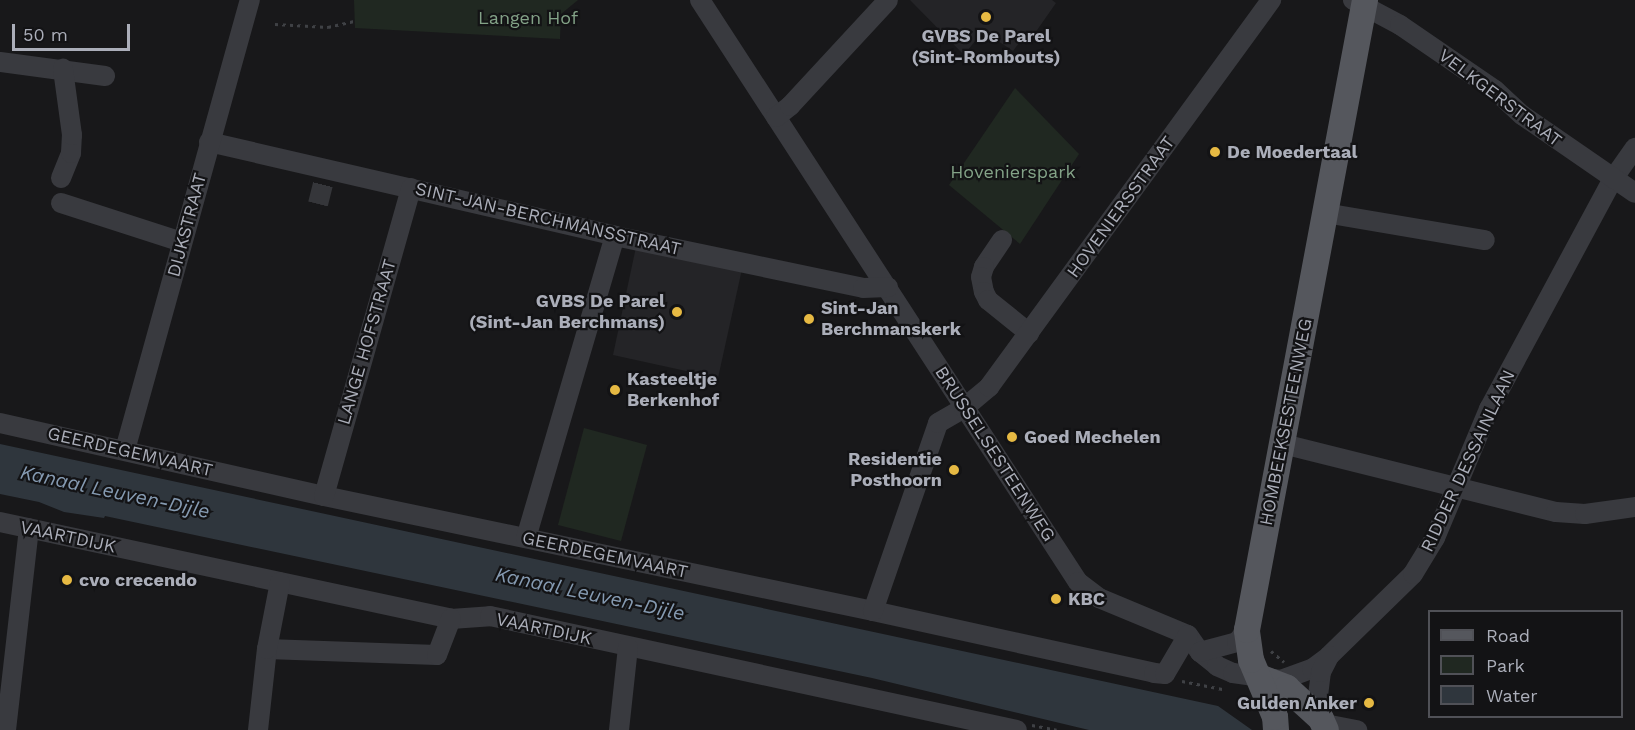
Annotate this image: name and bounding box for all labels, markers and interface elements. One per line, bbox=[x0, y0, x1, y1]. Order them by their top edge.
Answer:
park label: Langen Hof bbox=[478, 7, 578, 29]
marker: GVBS De Parel (Sint-Rombouts) bbox=[979, 10, 993, 24]
scale bar bbox=[15, 12, 134, 50]
text: 50 m bbox=[23, 24, 68, 45]
place label: GVBS De Parel (Sint-Rombouts) bbox=[911, 26, 1061, 68]
street label: VELKGERSTRAAT bbox=[1434, 45, 1566, 151]
street label: HOVENIERSSTRAAT bbox=[1062, 132, 1180, 282]
place label: De Moedertaal bbox=[1227, 141, 1357, 163]
marker: De Moedertaal bbox=[1208, 145, 1222, 159]
park label: Hovenierspark bbox=[950, 161, 1076, 183]
street label: DIJKSTRAAT bbox=[163, 171, 211, 279]
street label: SINT-JAN-BERCHMANSSTRAAT bbox=[413, 178, 683, 260]
street label: LANGE HOFSTRAAT bbox=[333, 257, 401, 427]
place label: GVBS De Parel (Sint-Jan Berchmans) bbox=[469, 291, 665, 334]
place label: Sint-Jan Berchmanskerk bbox=[821, 298, 961, 340]
marker: GVBS De Parel (Sint-Jan Berchmans) bbox=[670, 305, 684, 319]
marker: Sint-Jan Berchmanskerk bbox=[802, 312, 816, 326]
street label: HOMBEEKSESTEENWEG bbox=[1255, 316, 1317, 528]
street label: BRUSSELSESTEENWEG bbox=[930, 362, 1060, 546]
street label: RIDDER DESSAINLAAN bbox=[1416, 367, 1520, 555]
place label: Kasteeltje Berkenhof bbox=[627, 369, 719, 412]
marker: Kasteeltje Berkenhof bbox=[608, 383, 622, 397]
street label: GEERDEGEMVAART bbox=[45, 422, 215, 482]
place label: Goed Mechelen bbox=[1024, 426, 1161, 448]
marker: Goed Mechelen bbox=[1005, 430, 1019, 444]
place label: Residentie Posthoorn bbox=[848, 449, 942, 492]
water label: Kanaal Leuven-Dijle bbox=[18, 460, 212, 524]
marker: Residentie Posthoorn bbox=[947, 463, 961, 477]
street label: VAARTDIJK bbox=[18, 516, 118, 558]
street label: GEERDEGEMVAART bbox=[520, 527, 690, 583]
water label: Kanaal Leuven-Dijle bbox=[493, 562, 687, 626]
place label: cvo crecendo bbox=[79, 569, 197, 591]
marker: cvo crecendo bbox=[60, 573, 74, 587]
place label: KBC bbox=[1068, 588, 1105, 610]
marker: KBC bbox=[1049, 592, 1063, 606]
street label: VAARTDIJK bbox=[494, 608, 594, 650]
legend bbox=[1428, 610, 1623, 718]
text: Road bbox=[1486, 625, 1530, 646]
text: Park bbox=[1486, 655, 1525, 676]
text: Water bbox=[1486, 685, 1538, 706]
place label: Gulden Anker bbox=[1237, 692, 1357, 714]
marker: Gulden Anker bbox=[1362, 696, 1376, 710]

